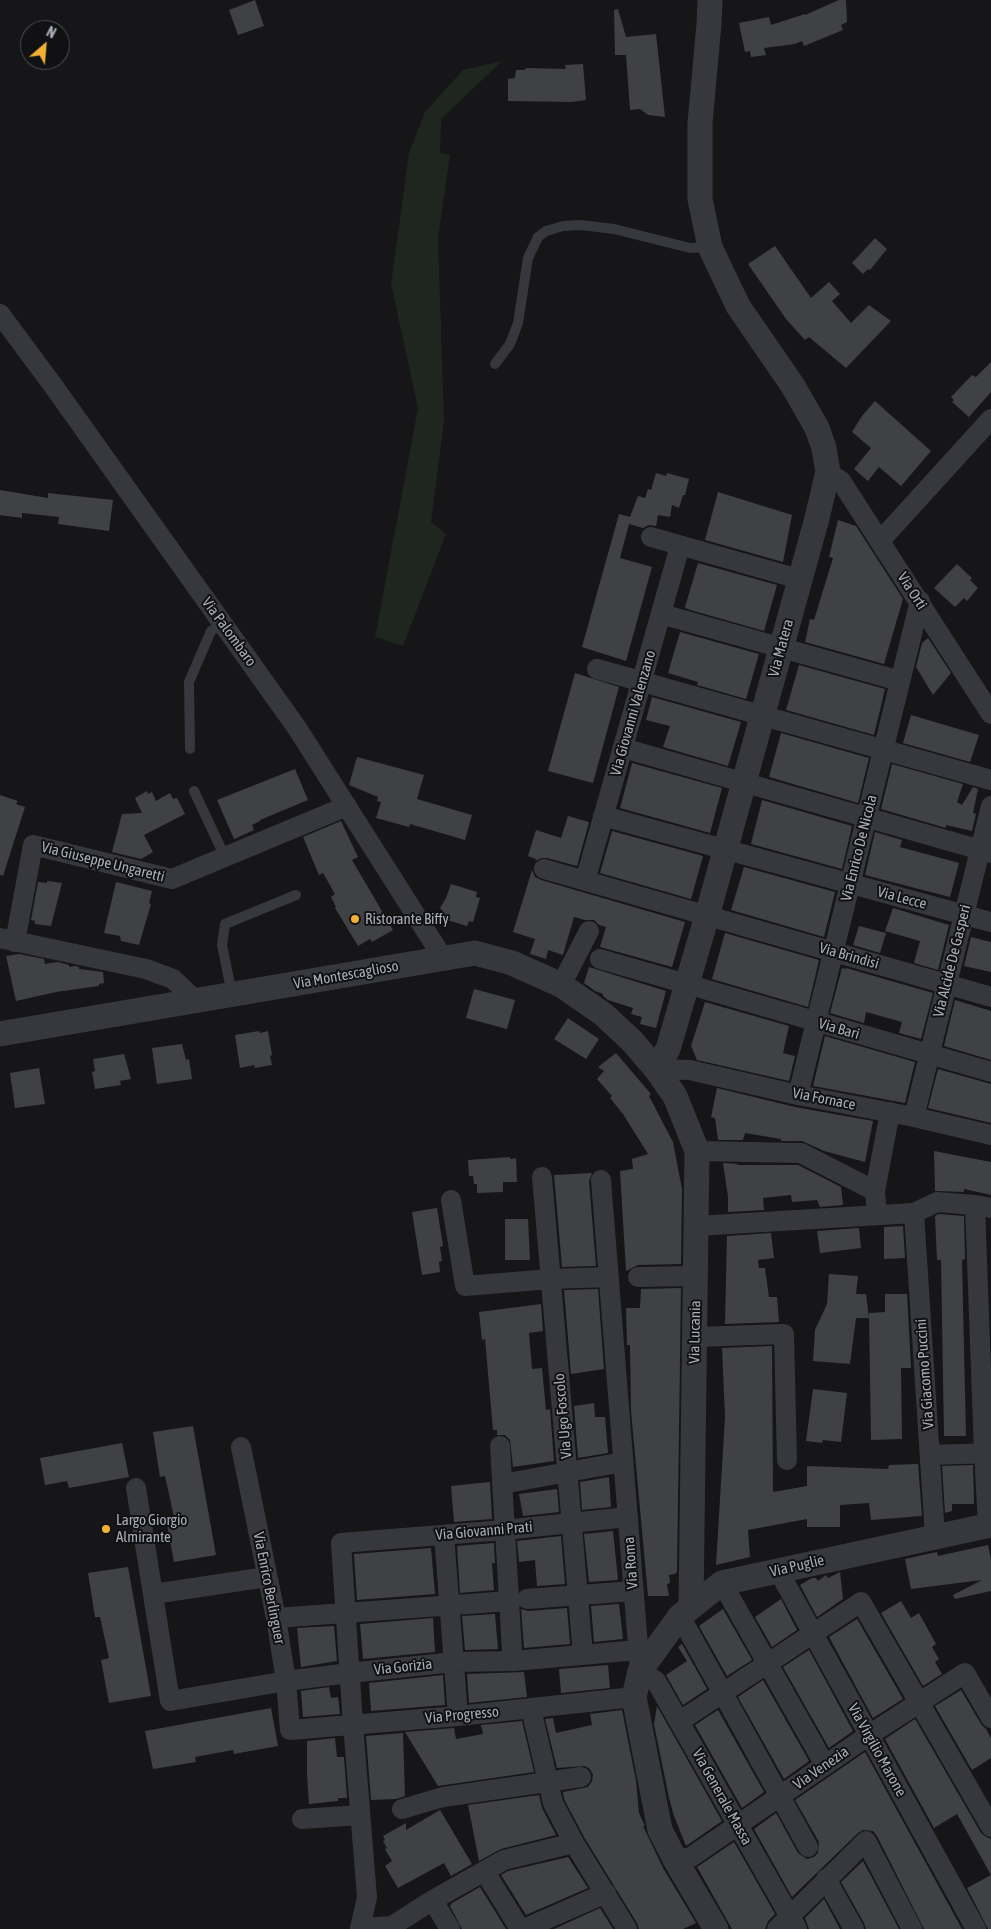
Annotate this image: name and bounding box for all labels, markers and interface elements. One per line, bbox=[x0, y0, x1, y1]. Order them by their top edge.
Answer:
north arrow bbox=[20, 20, 70, 70]
text: N bbox=[44, 24, 59, 42]
street label: Via Orti bbox=[893, 569, 931, 613]
street label: Via Palombaro bbox=[198, 594, 260, 670]
street label: Via Matera bbox=[765, 617, 797, 679]
street label: Via Giovanni Valenzano bbox=[606, 648, 660, 778]
street label: Via Enrico De Nicola bbox=[837, 793, 881, 903]
street label: Via Giuseppe Ungaretti bbox=[40, 838, 166, 886]
street label: Via Lecce bbox=[875, 883, 929, 913]
street label: Via Alcide De Gasperi bbox=[929, 903, 975, 1019]
place label: Ristorante Biffy bbox=[365, 910, 449, 928]
marker: Ristorante Biffy bbox=[349, 913, 361, 925]
street label: Via Brindisi bbox=[817, 939, 881, 973]
street label: Via Montescaglioso bbox=[292, 957, 400, 993]
street label: Via Bari bbox=[816, 1015, 862, 1043]
street label: Via Fornace bbox=[791, 1084, 857, 1114]
street label: Via Lucania bbox=[685, 1300, 705, 1364]
street label: Via Giacomo Puccini bbox=[912, 1318, 938, 1430]
street label: Via Ugo Foscolo bbox=[550, 1373, 576, 1459]
place label: Largo Giorgio Almirante bbox=[116, 1511, 187, 1546]
street label: Via Giovanni Prati bbox=[435, 1518, 533, 1544]
marker: Largo Giorgio Almirante bbox=[100, 1523, 112, 1535]
street label: Via Enrico Berlinguer bbox=[249, 1530, 289, 1646]
street label: Via Roma bbox=[620, 1536, 642, 1590]
street label: Via Puglie bbox=[768, 1551, 826, 1581]
street label: Via Gorizia bbox=[373, 1655, 433, 1679]
street label: Via Virgilio Marone bbox=[844, 1700, 910, 1800]
street label: Via Progresso bbox=[424, 1703, 500, 1727]
street label: Via Venezia bbox=[790, 1742, 852, 1794]
street label: Via Generale Massa bbox=[688, 1746, 756, 1848]

